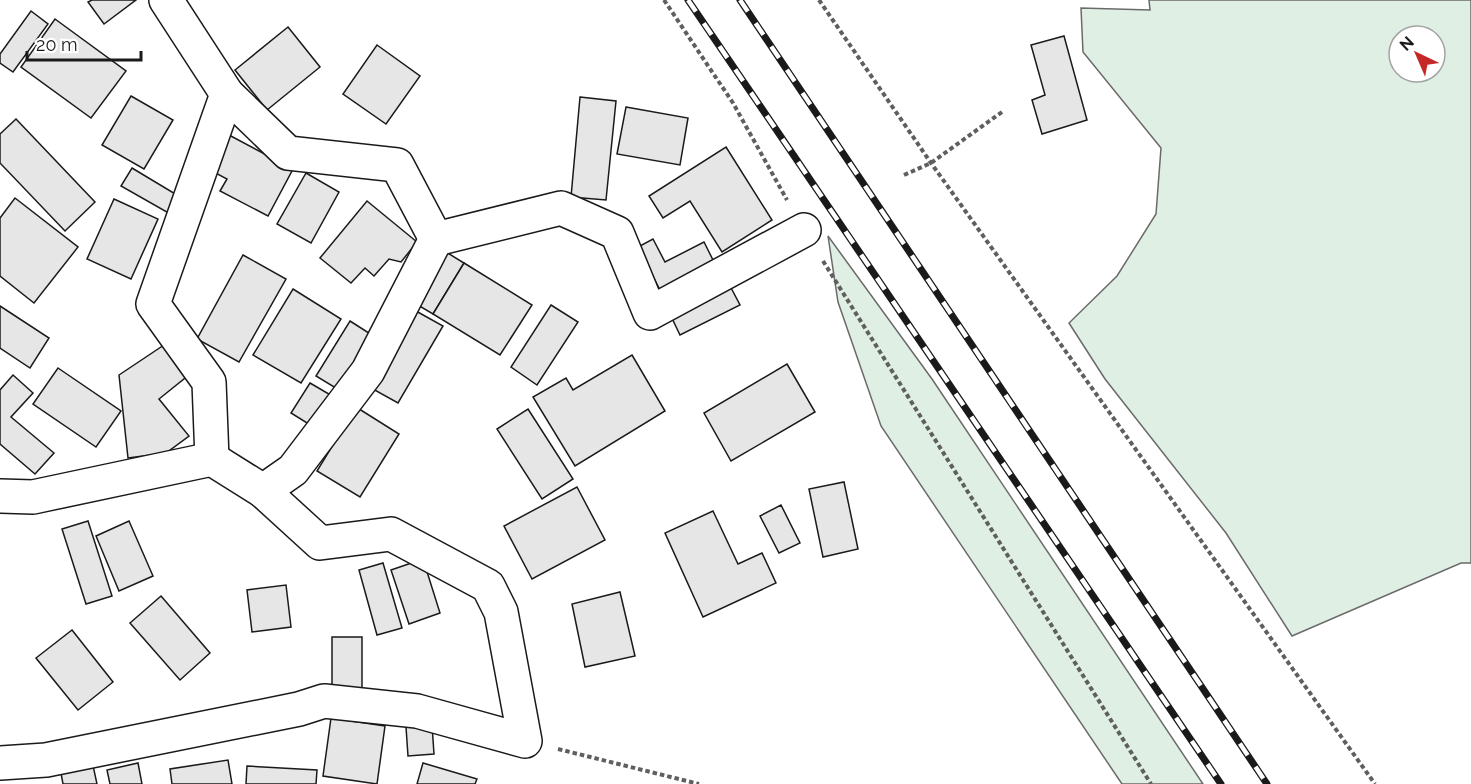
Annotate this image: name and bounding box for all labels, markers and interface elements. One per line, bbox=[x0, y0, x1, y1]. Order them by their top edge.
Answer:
scale bar bbox=[27, 24, 141, 62]
north arrow bbox=[1387, 24, 1447, 84]
text: N bbox=[1396, 32, 1418, 55]
text: 20 m bbox=[36, 34, 78, 55]

